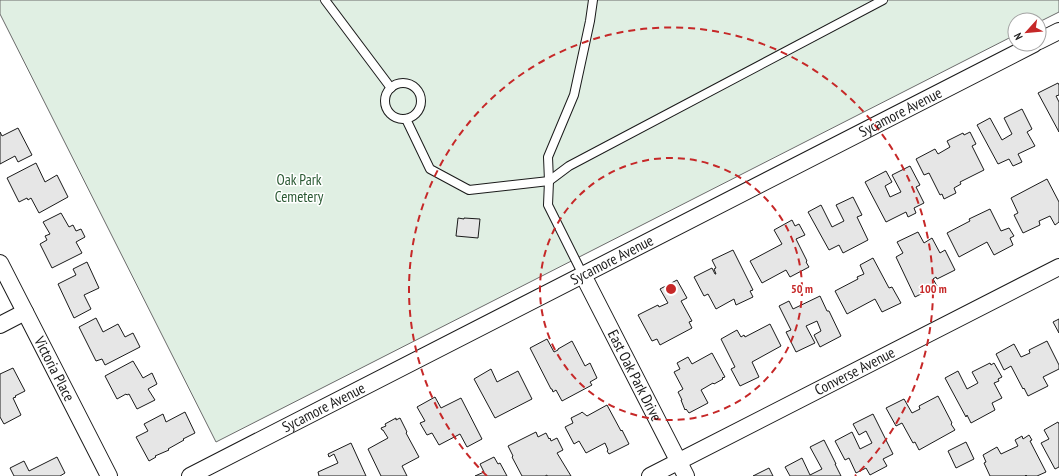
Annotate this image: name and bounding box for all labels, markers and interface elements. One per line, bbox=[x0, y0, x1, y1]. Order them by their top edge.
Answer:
north arrow bbox=[1007, 12, 1047, 52]
text: N bbox=[1010, 31, 1026, 42]
street label: Sycamore Avenue bbox=[855, 83, 945, 141]
park label: Oak Park Cemetery bbox=[275, 170, 324, 206]
street label: Sycamore Avenue bbox=[567, 230, 656, 289]
text: 50 m bbox=[791, 281, 813, 296]
text: 100 m bbox=[919, 281, 947, 296]
centre of rings bbox=[664, 282, 678, 296]
street label: East Oak Park Drive bbox=[604, 326, 666, 424]
street label: Victoria Place bbox=[30, 332, 79, 404]
street label: Converse Avenue bbox=[811, 342, 898, 399]
street label: Sycamore Avenue bbox=[279, 378, 368, 436]

